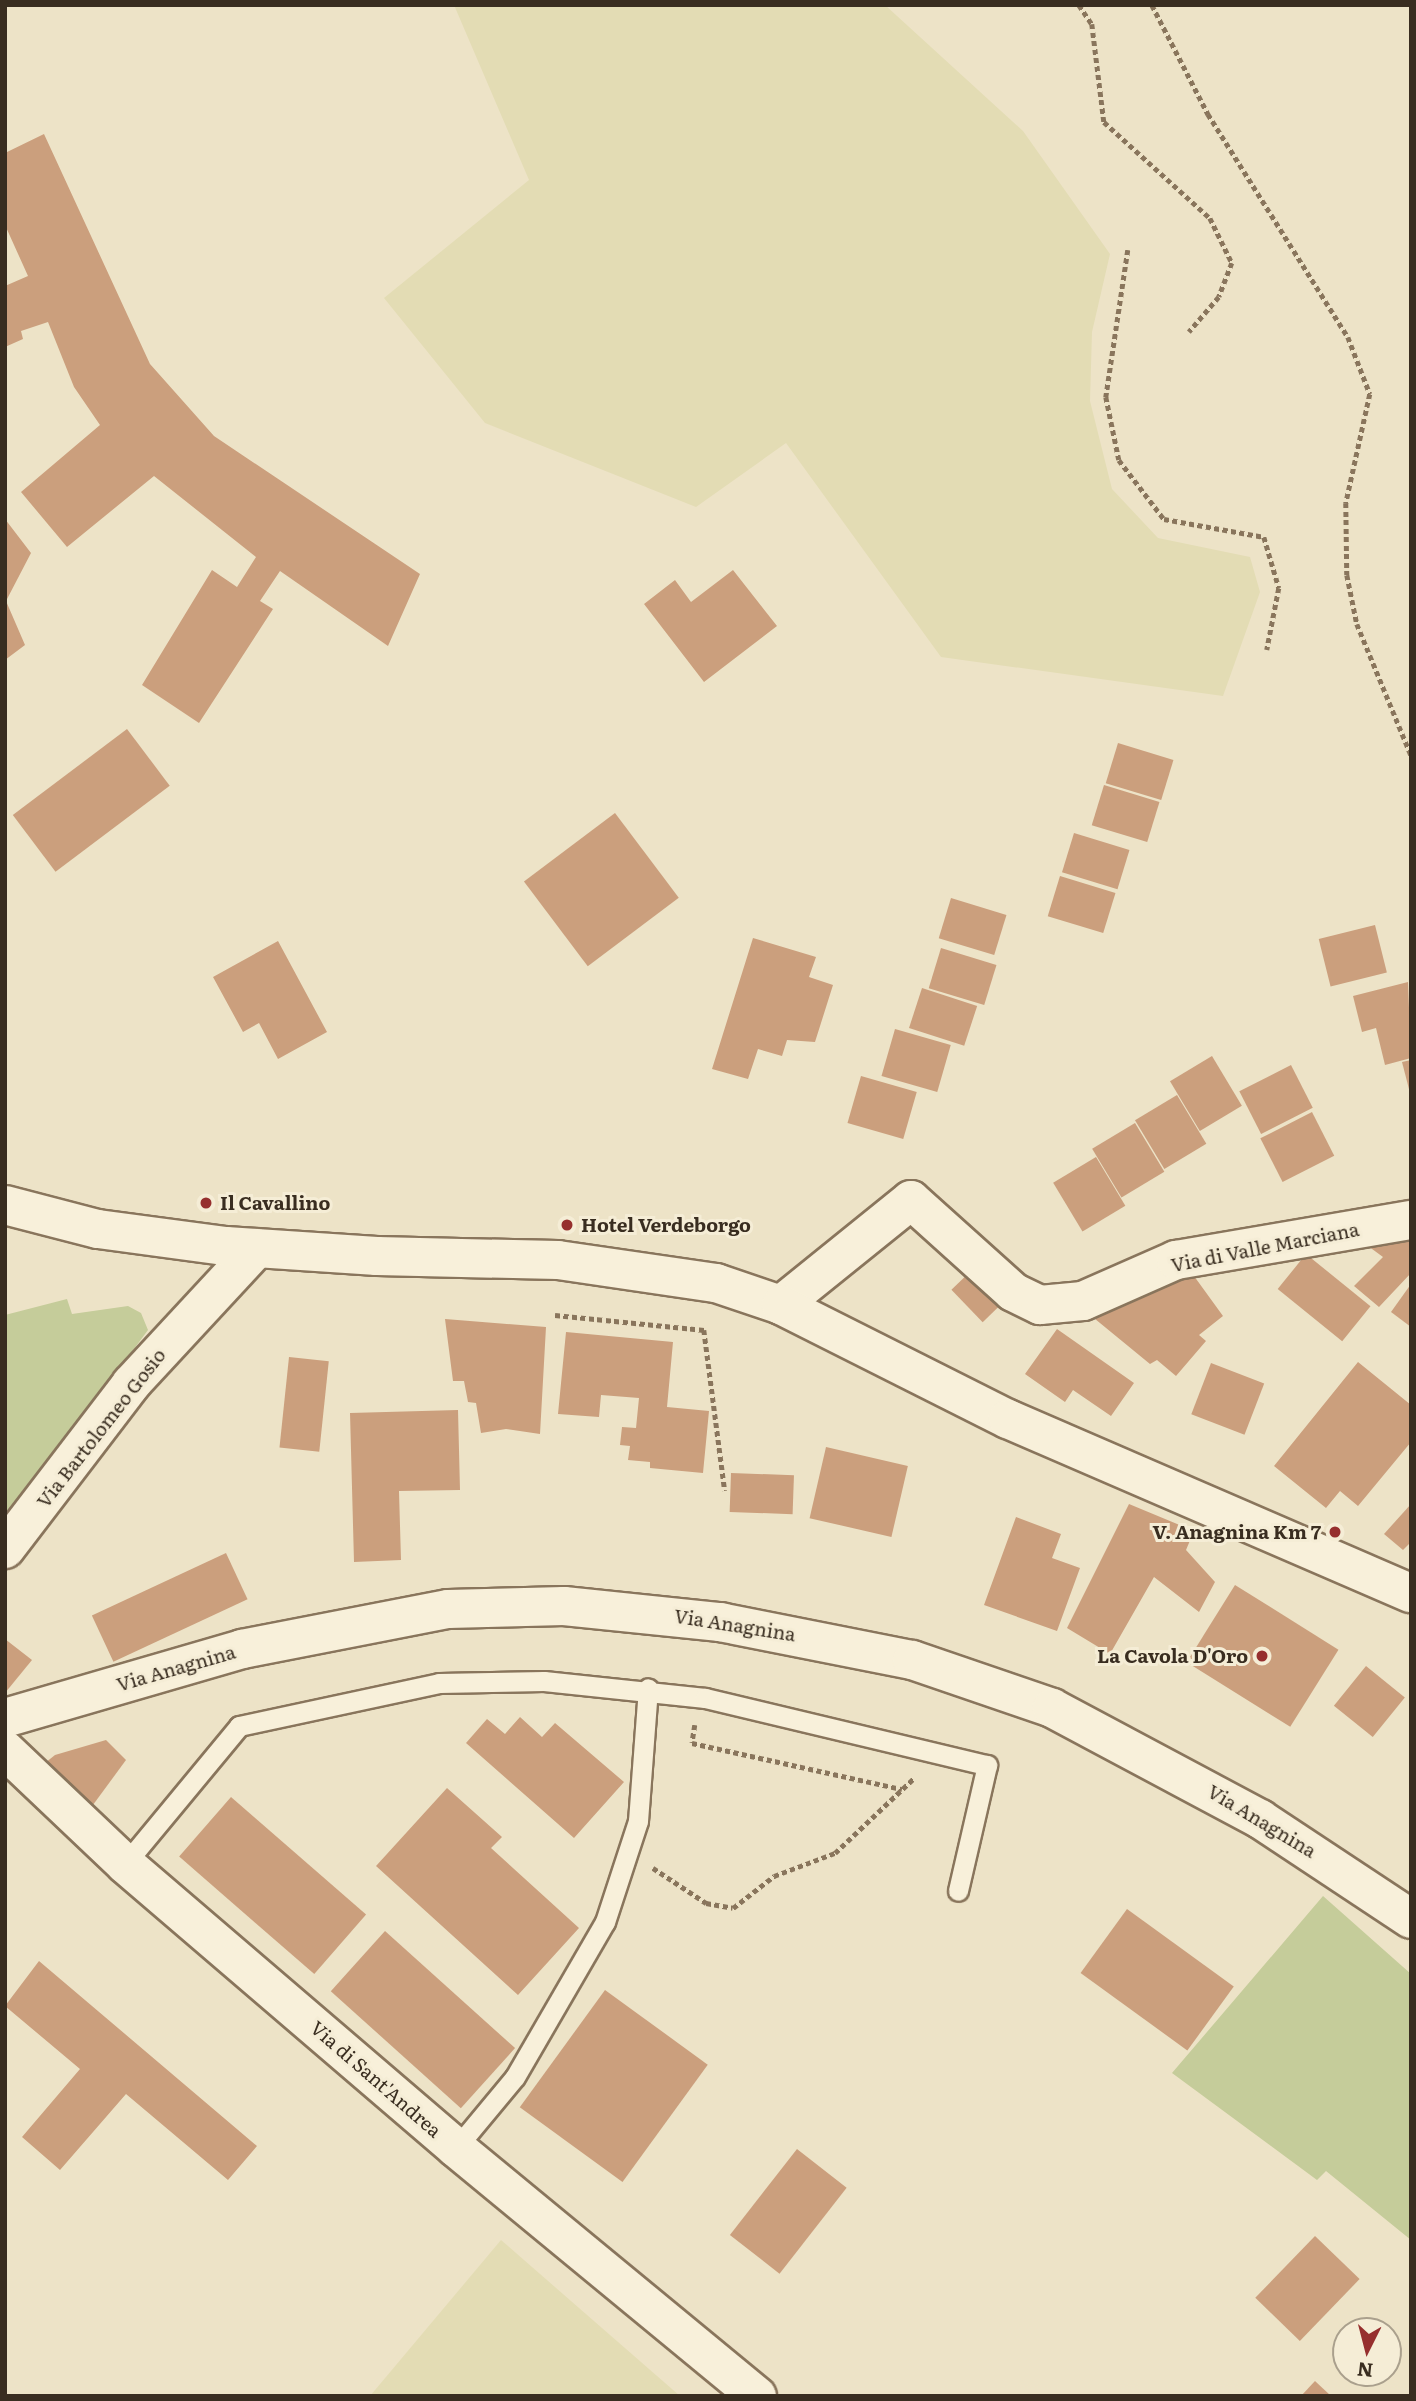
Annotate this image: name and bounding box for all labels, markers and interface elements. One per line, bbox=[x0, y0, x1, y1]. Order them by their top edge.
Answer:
place label: Il Cavallino bbox=[220, 1192, 330, 1214]
marker: Il Cavallino bbox=[198, 1195, 214, 1211]
place label: Hotel Verdeborgo bbox=[581, 1214, 751, 1236]
marker: Hotel Verdeborgo bbox=[559, 1217, 575, 1233]
street label: Via di Valle Marciana bbox=[1169, 1218, 1361, 1276]
street label: Via Bartolomeo Gosio bbox=[32, 1344, 170, 1512]
place label: V. Anagnina Km 7 bbox=[1153, 1521, 1321, 1543]
marker: V. Anagnina Km 7 bbox=[1327, 1524, 1343, 1540]
street label: Via Anagnina bbox=[673, 1604, 797, 1646]
street label: Via Anagnina bbox=[114, 1640, 238, 1696]
place label: La Cavola D'Oro bbox=[1097, 1645, 1248, 1667]
marker: La Cavola D'Oro bbox=[1254, 1648, 1270, 1664]
street label: Via Anagnina bbox=[1203, 1780, 1321, 1862]
street label: Via di Sant'Andrea bbox=[306, 2016, 446, 2142]
north arrow bbox=[1332, 2317, 1402, 2387]
text: N bbox=[1356, 2356, 1374, 2386]

